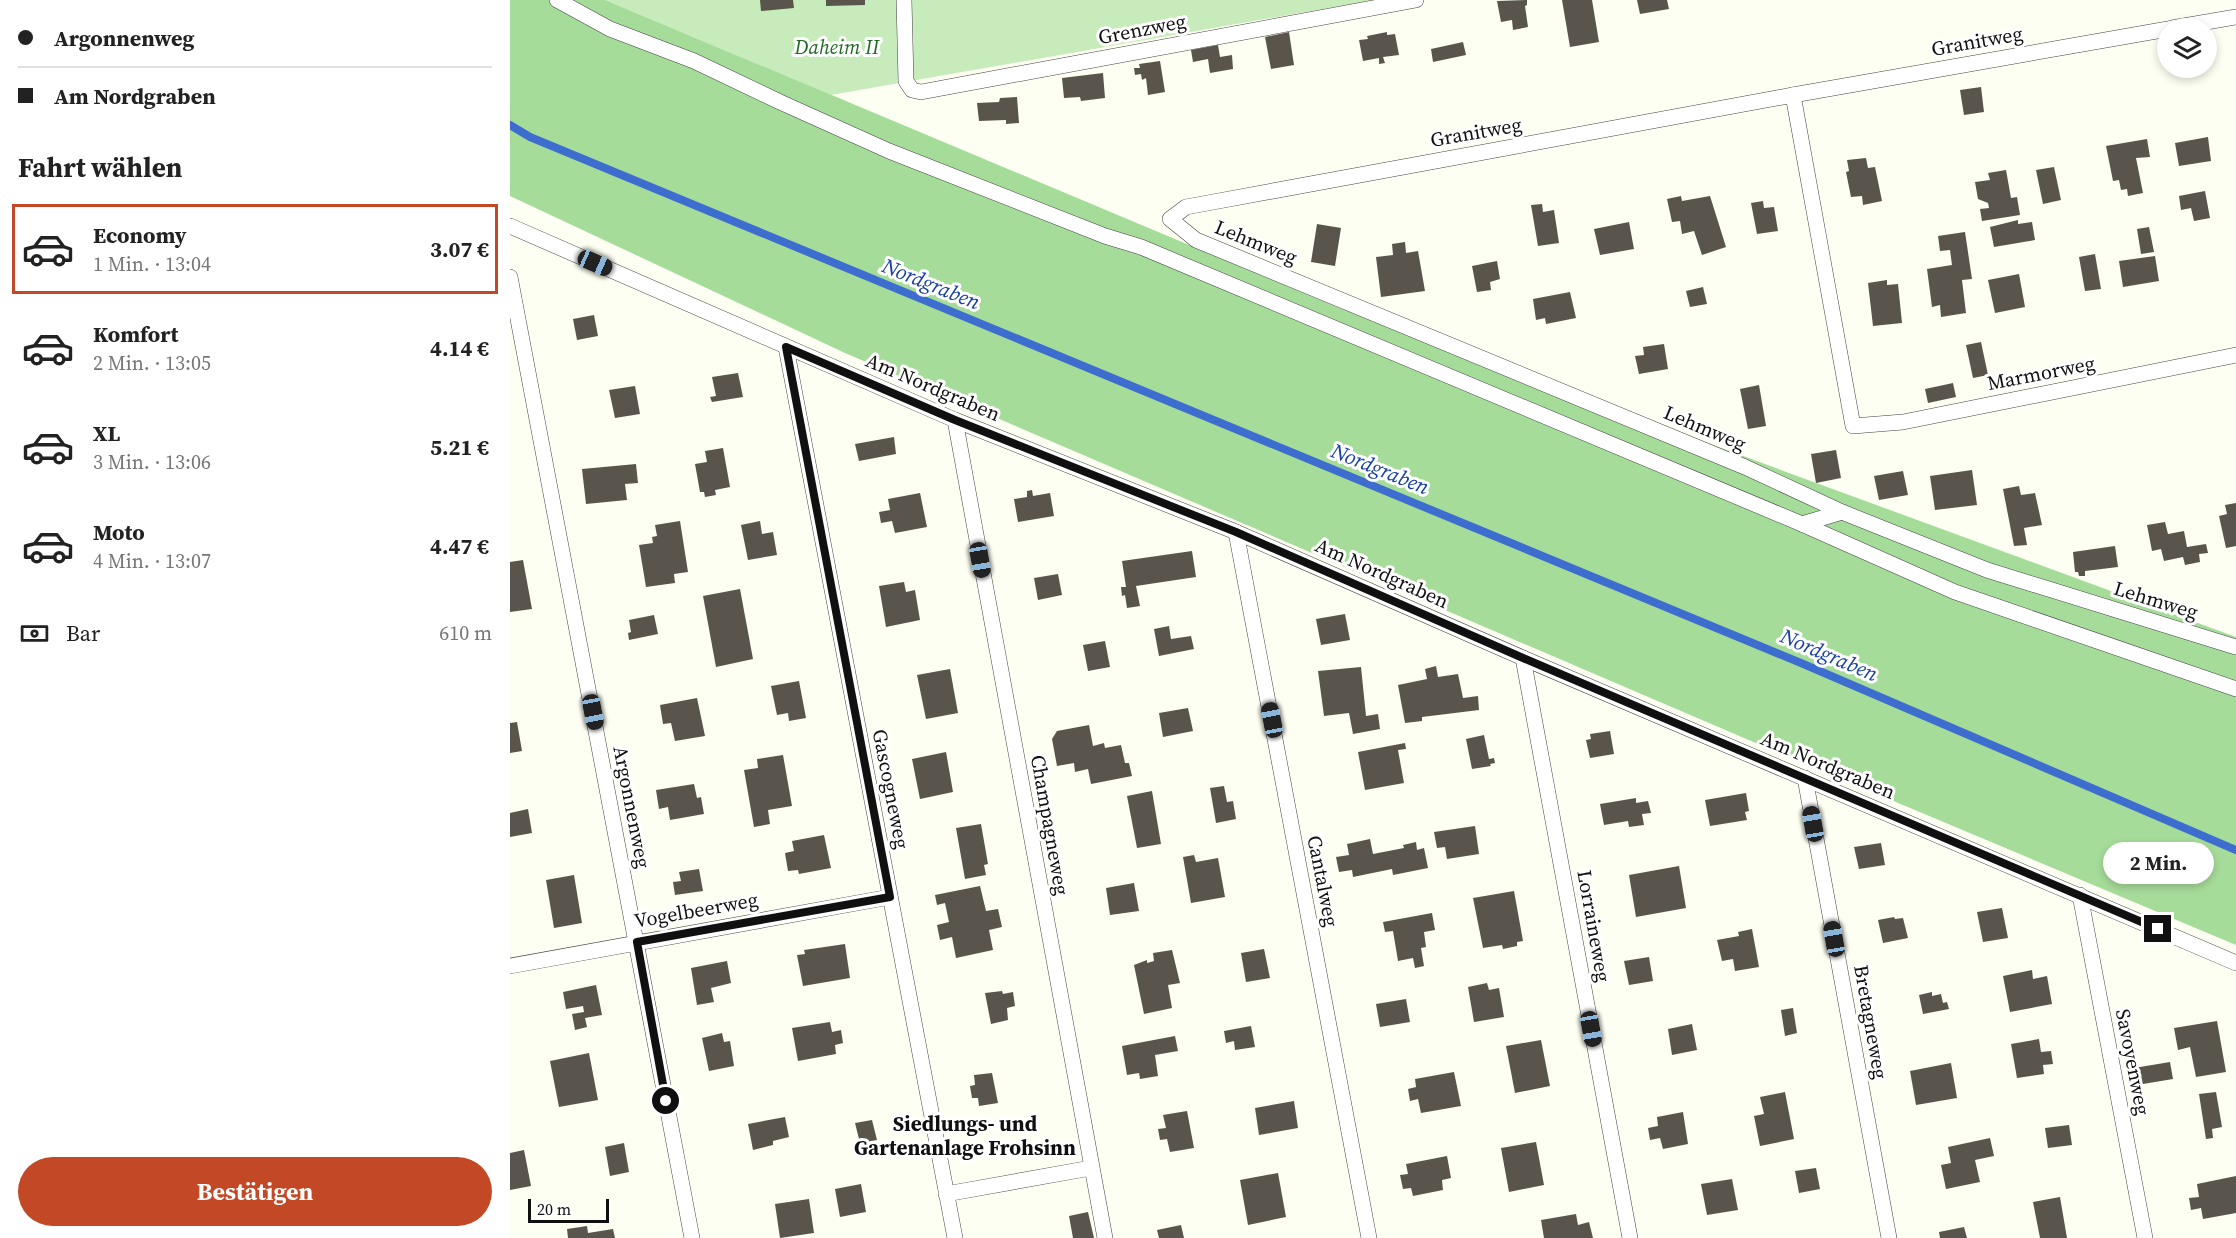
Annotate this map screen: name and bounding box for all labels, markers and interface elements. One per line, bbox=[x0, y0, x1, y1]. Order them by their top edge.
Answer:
street label: Grenzweg bbox=[1096, 7, 1188, 51]
map controls bbox=[2157, 18, 2217, 78]
button: layers bbox=[2157, 18, 2217, 78]
street label: Granitweg bbox=[1929, 19, 2025, 63]
text: Argonnenweg bbox=[54, 23, 194, 53]
park label: Daheim II bbox=[794, 33, 880, 61]
text: Am Nordgraben bbox=[54, 81, 216, 111]
street label: Granitweg bbox=[1428, 110, 1524, 154]
text: Fahrt wählen bbox=[18, 149, 182, 186]
street label: Lehmweg bbox=[1211, 213, 1301, 271]
text: Economy bbox=[93, 220, 187, 250]
icon: car bbox=[21, 222, 75, 276]
text: 3.07 € bbox=[430, 234, 489, 264]
car bbox=[575, 247, 615, 279]
text: 1 Min. · 13:04 bbox=[93, 250, 211, 278]
water label: Nordgraben bbox=[877, 250, 984, 316]
text: Komfort bbox=[93, 319, 178, 349]
icon: car bbox=[21, 321, 75, 375]
text: 4.14 € bbox=[430, 333, 489, 363]
street label: Am Nordgraben bbox=[862, 346, 1004, 428]
text: 2 Min. · 13:05 bbox=[93, 349, 211, 377]
street label: Marmorweg bbox=[1985, 349, 2097, 397]
street label: Lehmweg bbox=[1660, 398, 1750, 458]
text: XL bbox=[93, 418, 120, 448]
icon: car bbox=[21, 420, 75, 474]
text: 5.21 € bbox=[430, 432, 489, 462]
water label: Nordgraben bbox=[1326, 435, 1433, 501]
text: 3 Min. · 13:06 bbox=[93, 448, 211, 476]
text: Moto bbox=[93, 517, 145, 547]
icon: car bbox=[21, 519, 75, 573]
text: 4.47 € bbox=[430, 531, 489, 561]
street label: Am Nordgraben bbox=[1311, 531, 1453, 615]
car bbox=[968, 541, 992, 579]
text: 4 Min. · 13:07 bbox=[93, 547, 211, 575]
street label: Lehmweg bbox=[2110, 574, 2202, 626]
icon: cash bbox=[18, 617, 51, 650]
text: Bar bbox=[66, 618, 100, 648]
text: 610 m bbox=[439, 619, 492, 647]
water label: Nordgraben bbox=[1775, 621, 1882, 688]
car bbox=[581, 693, 605, 731]
car bbox=[1260, 701, 1284, 739]
street label: Am Nordgraben bbox=[1757, 724, 1899, 806]
street label: Gascogneweg bbox=[866, 727, 916, 851]
street label: Argonnenweg bbox=[606, 743, 658, 871]
street label: Champagneweg bbox=[1024, 753, 1076, 897]
car bbox=[1801, 805, 1825, 843]
street label: Cantalweg bbox=[1300, 833, 1346, 929]
callout: 2 Min. bbox=[2102, 842, 2214, 884]
text: 2 Min. bbox=[2130, 849, 2187, 877]
street label: Lorraineweg bbox=[1570, 868, 1618, 984]
street label: Vogelbeerweg bbox=[632, 885, 760, 935]
route end bbox=[2144, 915, 2171, 942]
car bbox=[1822, 920, 1846, 958]
street label: Bretagneweg bbox=[1847, 963, 1895, 1081]
street label: Savoyenweg bbox=[2109, 1007, 2157, 1117]
car bbox=[1579, 1010, 1603, 1048]
route start bbox=[652, 1087, 679, 1114]
district label: Siedlungs- und Gartenanlage Frohsinn bbox=[854, 1109, 1076, 1162]
button: Bestätigen bbox=[18, 1157, 492, 1226]
scale bar bbox=[528, 1196, 609, 1224]
text: 20 m bbox=[537, 1198, 571, 1220]

